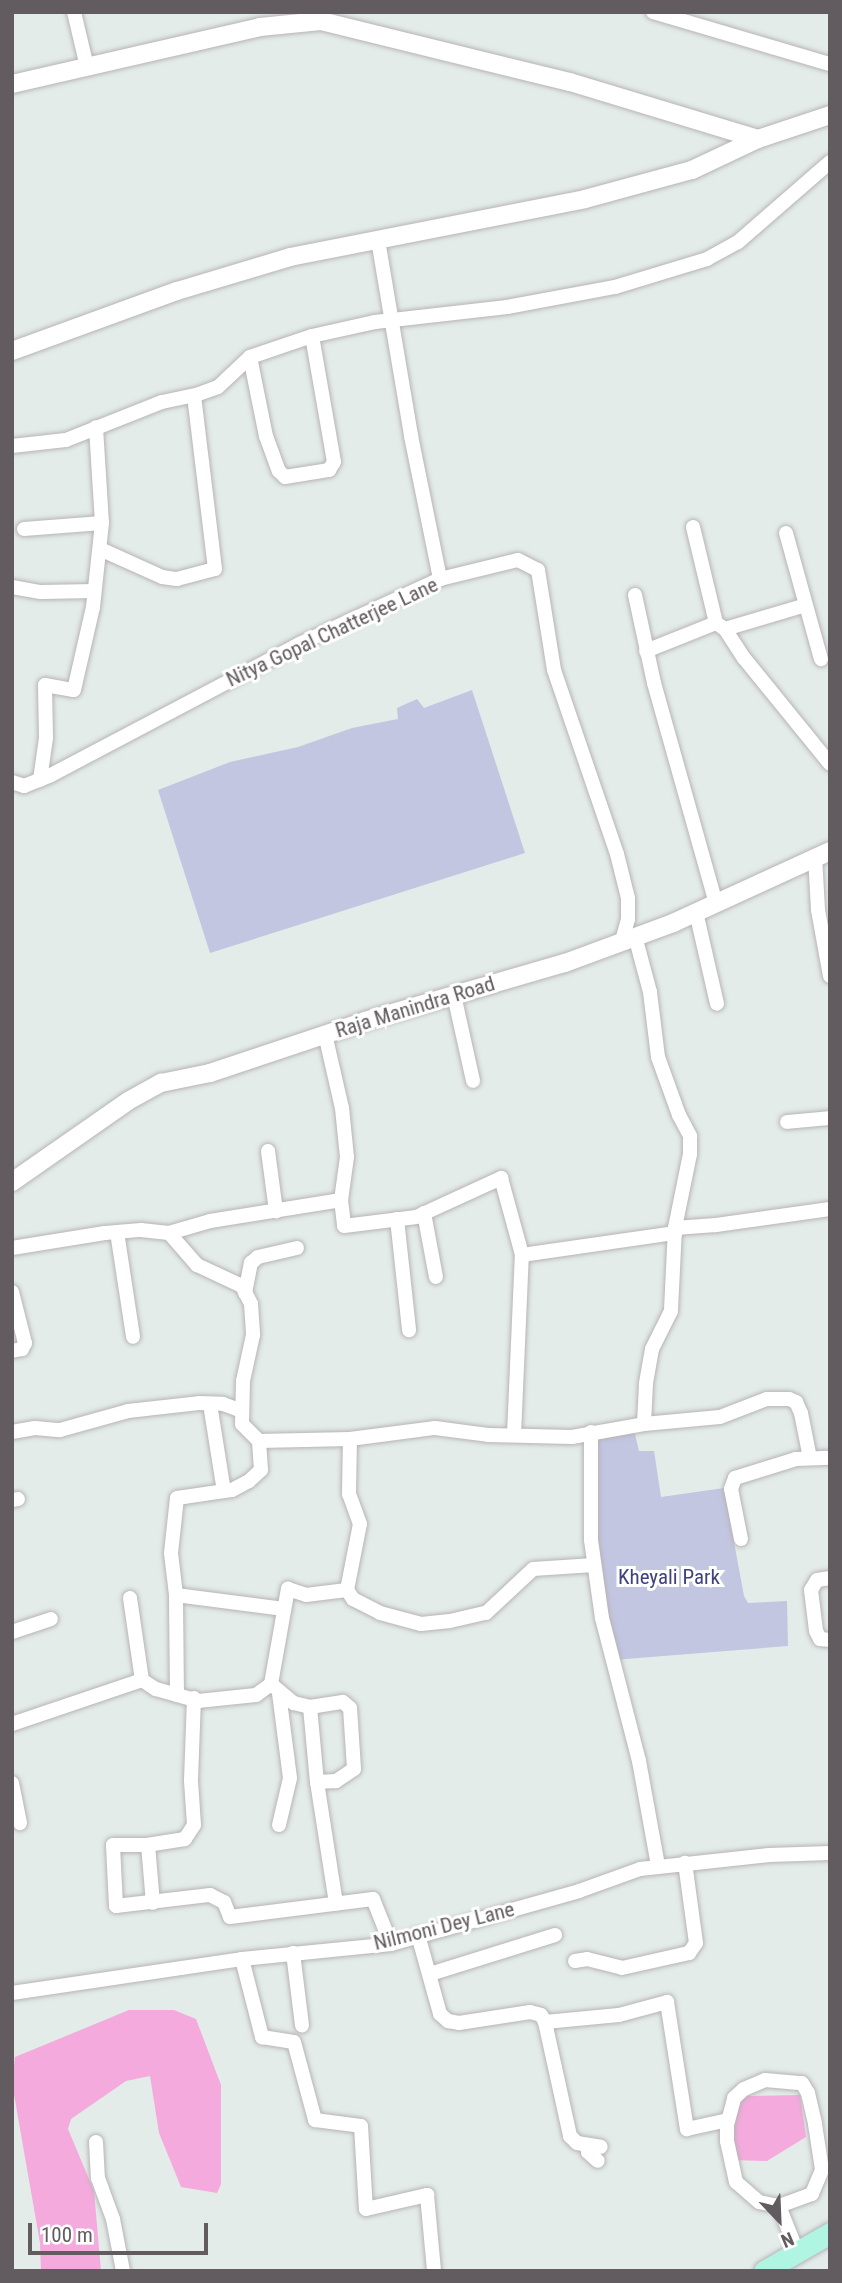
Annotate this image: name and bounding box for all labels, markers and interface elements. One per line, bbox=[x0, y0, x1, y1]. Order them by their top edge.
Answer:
street label: Nitya Gopal Chatterjee Lane bbox=[222, 572, 442, 692]
street label: Raja Manindra Road bbox=[332, 971, 498, 1043]
park label: Kheyali Park bbox=[618, 1564, 720, 1590]
street label: Nilmoni Dey Lane bbox=[371, 1896, 517, 1956]
north arrow bbox=[744, 2185, 814, 2255]
scale bar bbox=[32, 2210, 212, 2254]
text: 100 m bbox=[41, 2223, 93, 2247]
text: N bbox=[778, 2227, 797, 2253]

